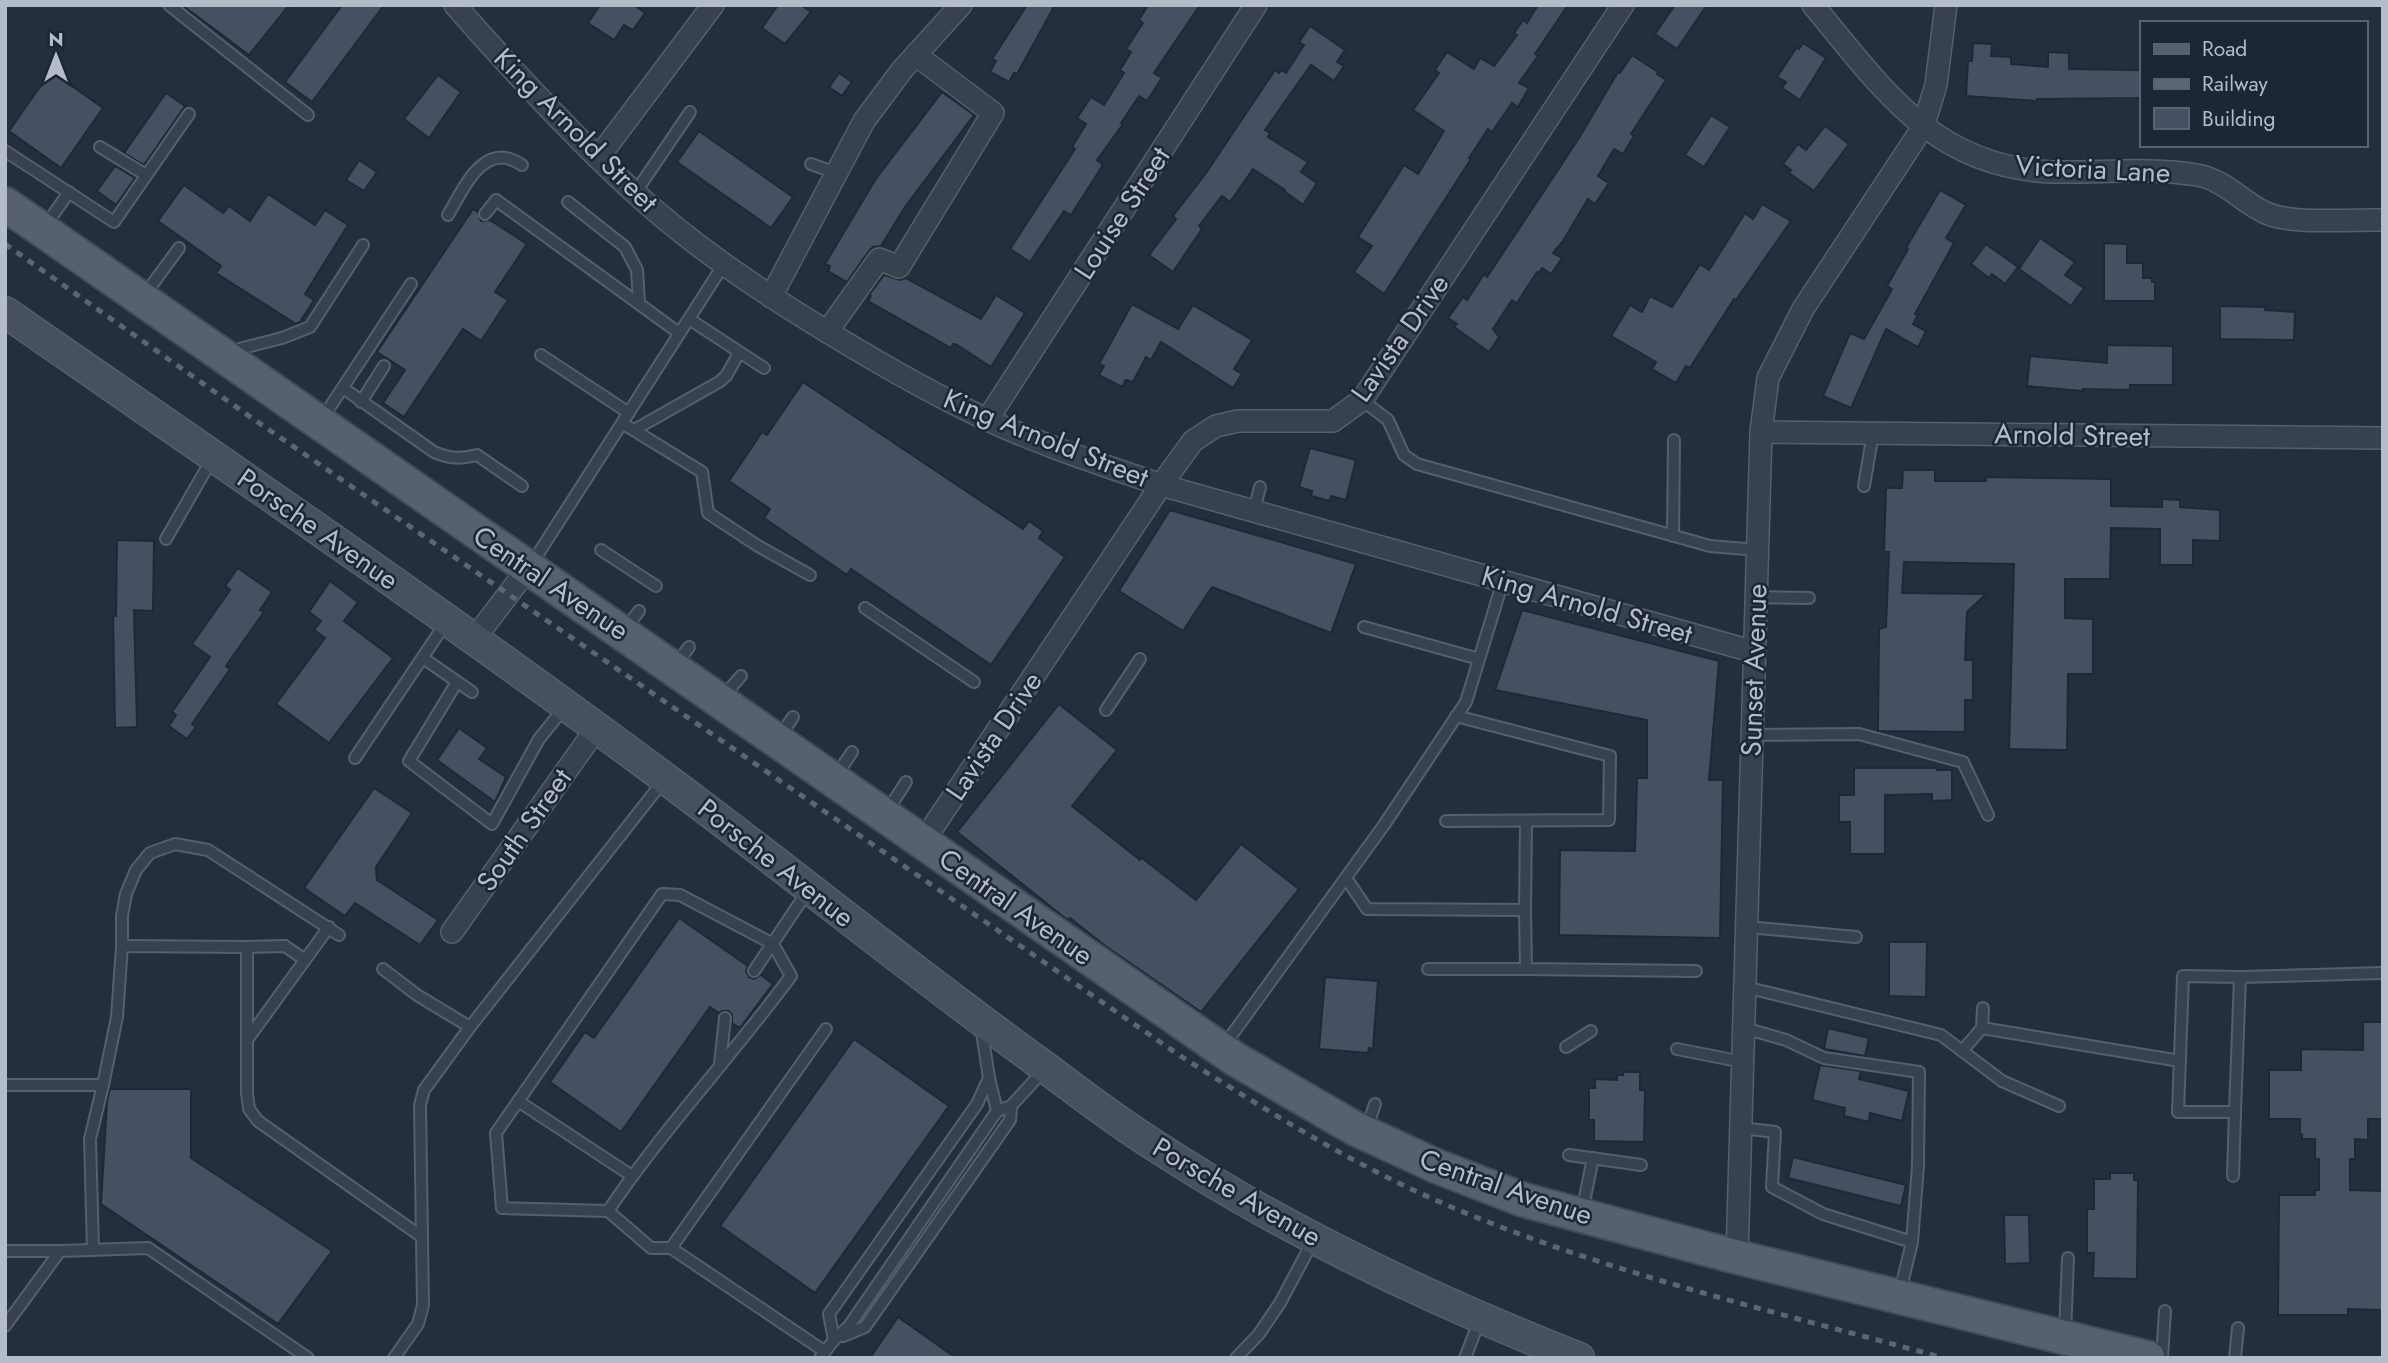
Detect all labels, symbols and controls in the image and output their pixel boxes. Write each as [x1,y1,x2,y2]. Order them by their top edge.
north arrow [21,21,91,91]
legend [2140,21,2367,147]
text: N [48,26,64,53]
text: Road [2202,34,2247,64]
street label: King Arnold Street [484,38,668,222]
text: Railway [2202,69,2268,99]
text: Building [2202,104,2275,134]
street label: Louise Street [1064,138,1180,287]
street label: Victoria Lane [2014,144,2172,194]
street label: Lavista Drive [1341,266,1459,410]
street label: King Arnold Street [937,378,1155,498]
street label: Arnold Street [1994,413,2150,457]
street label: Porsche Avenue [229,458,407,600]
street label: Central Avenue [465,516,637,650]
street label: King Arnold Street [1477,555,1698,655]
street label: Sunset Avenue [1730,583,1778,757]
street label: Lavista Drive [936,663,1052,809]
street label: South Street [466,760,582,900]
street label: Porsche Avenue [689,789,863,937]
street label: Central Avenue [930,839,1102,975]
street label: Porsche Avenue [1145,1127,1329,1257]
street label: Central Avenue [1414,1138,1598,1236]

